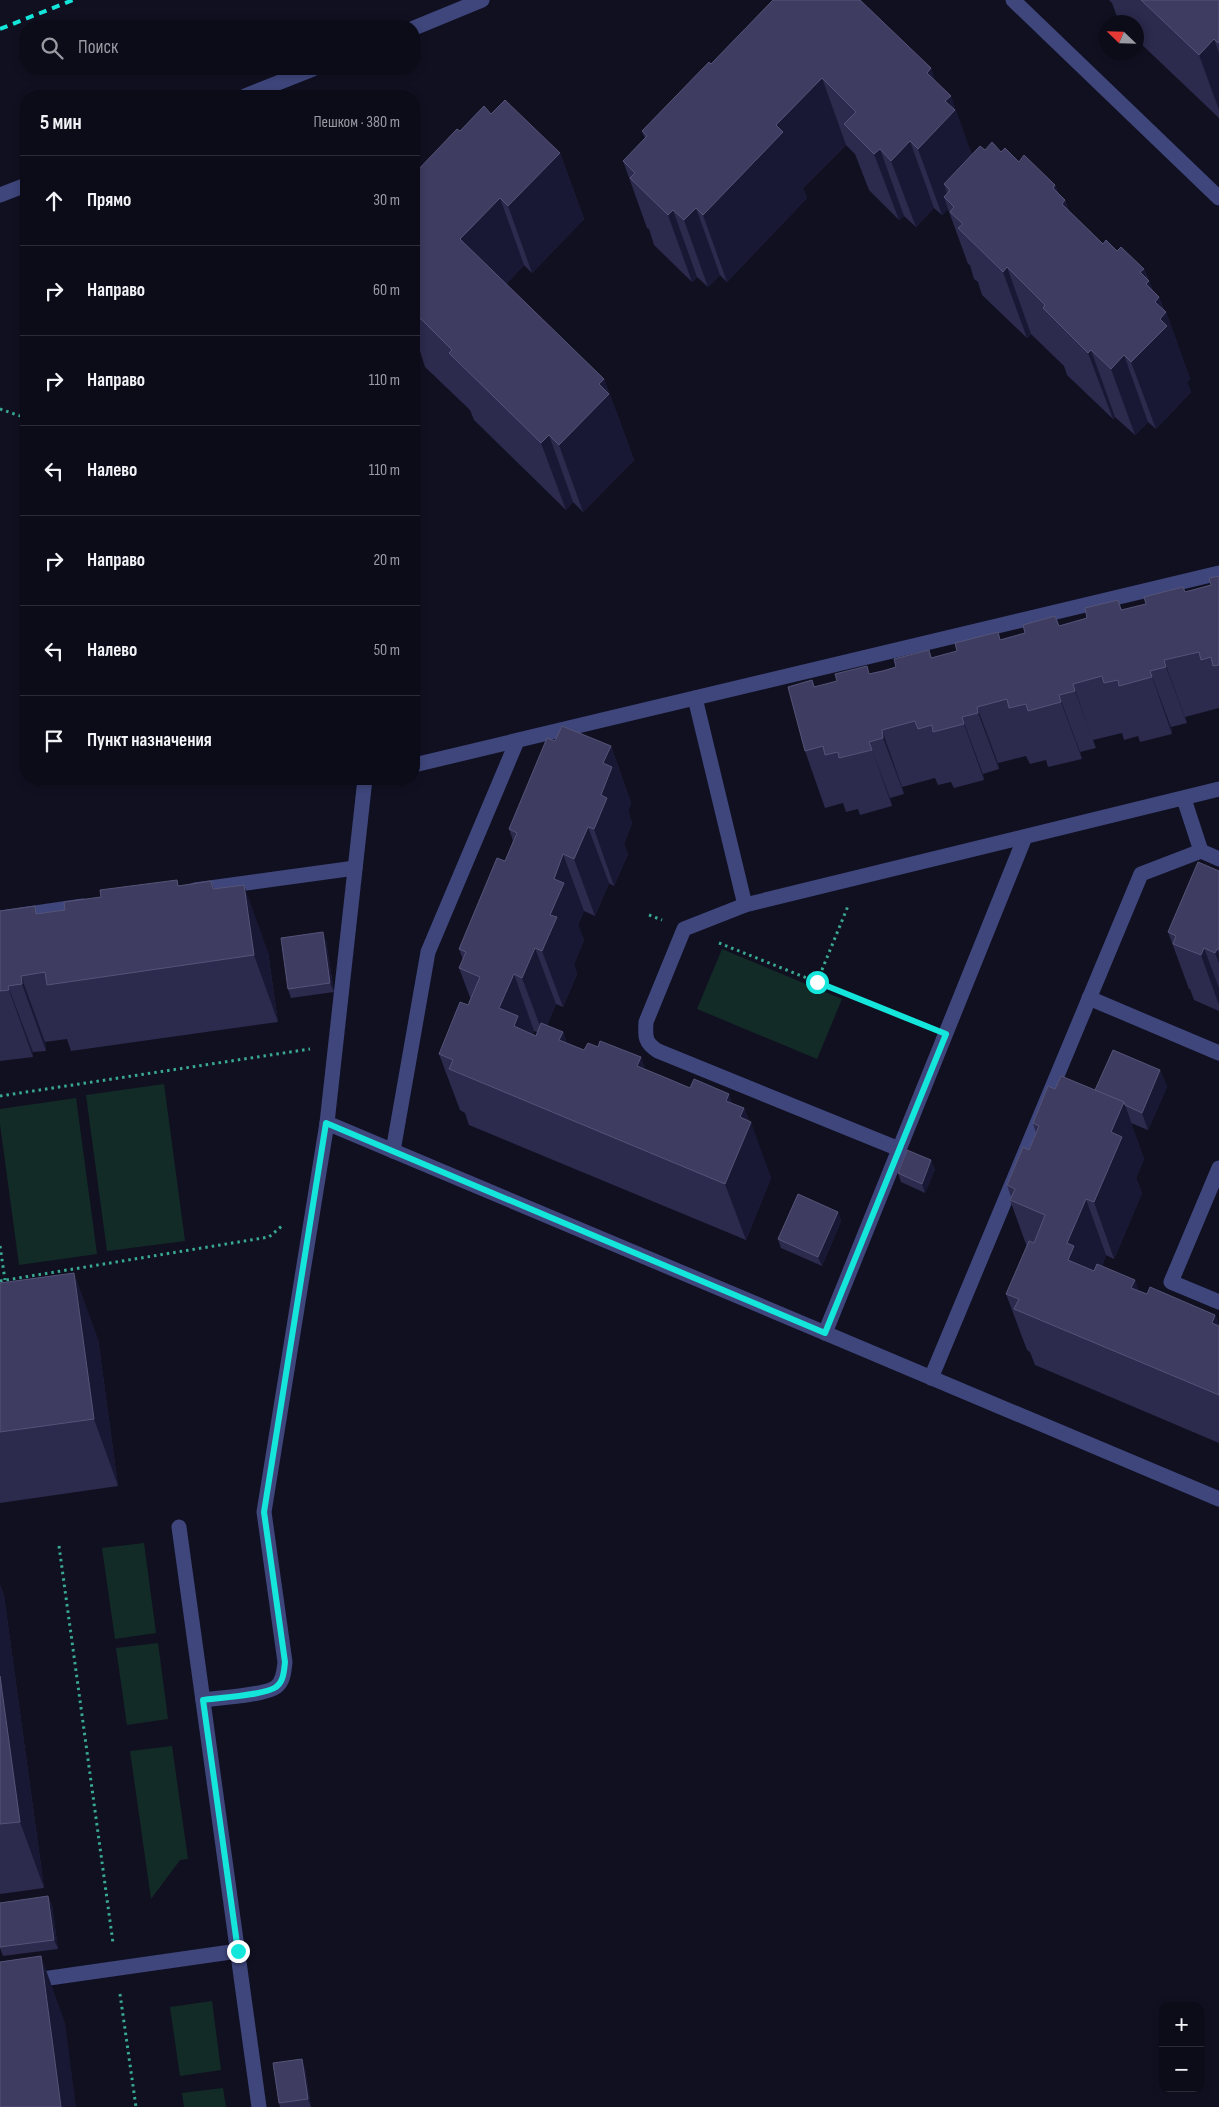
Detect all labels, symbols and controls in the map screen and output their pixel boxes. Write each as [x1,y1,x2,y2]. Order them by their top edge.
north arrow [1099,15,1144,60]
search box [20,20,420,75]
icon: search [38,34,66,62]
text: Поиск [78,36,118,59]
text: 5 мин [40,110,82,135]
text: Пешком · 380 m [313,113,400,132]
icon: ahead [40,187,68,215]
text: Прямо [87,189,131,212]
text: 30 m [373,191,400,210]
icon: right [40,277,68,305]
text: Направо [87,279,145,302]
text: 60 m [373,281,400,300]
icon: right [40,367,68,395]
text: Направо [87,369,145,392]
text: 110 m [369,371,400,390]
icon: left [40,457,68,485]
text: Налево [87,459,137,482]
text: 110 m [369,461,400,480]
icon: right [40,547,68,575]
text: Направо [87,549,145,572]
text: 20 m [373,551,400,570]
icon: left [40,637,68,665]
text: Налево [87,639,137,662]
text: 50 m [374,641,400,660]
icon: arrive [40,727,68,755]
text: Пункт назначения [87,729,212,752]
route start [806,971,829,994]
route end [227,1940,250,1963]
map controls [1159,2002,1204,2092]
button: + [1159,2002,1204,2047]
button: − [1159,2047,1204,2092]

